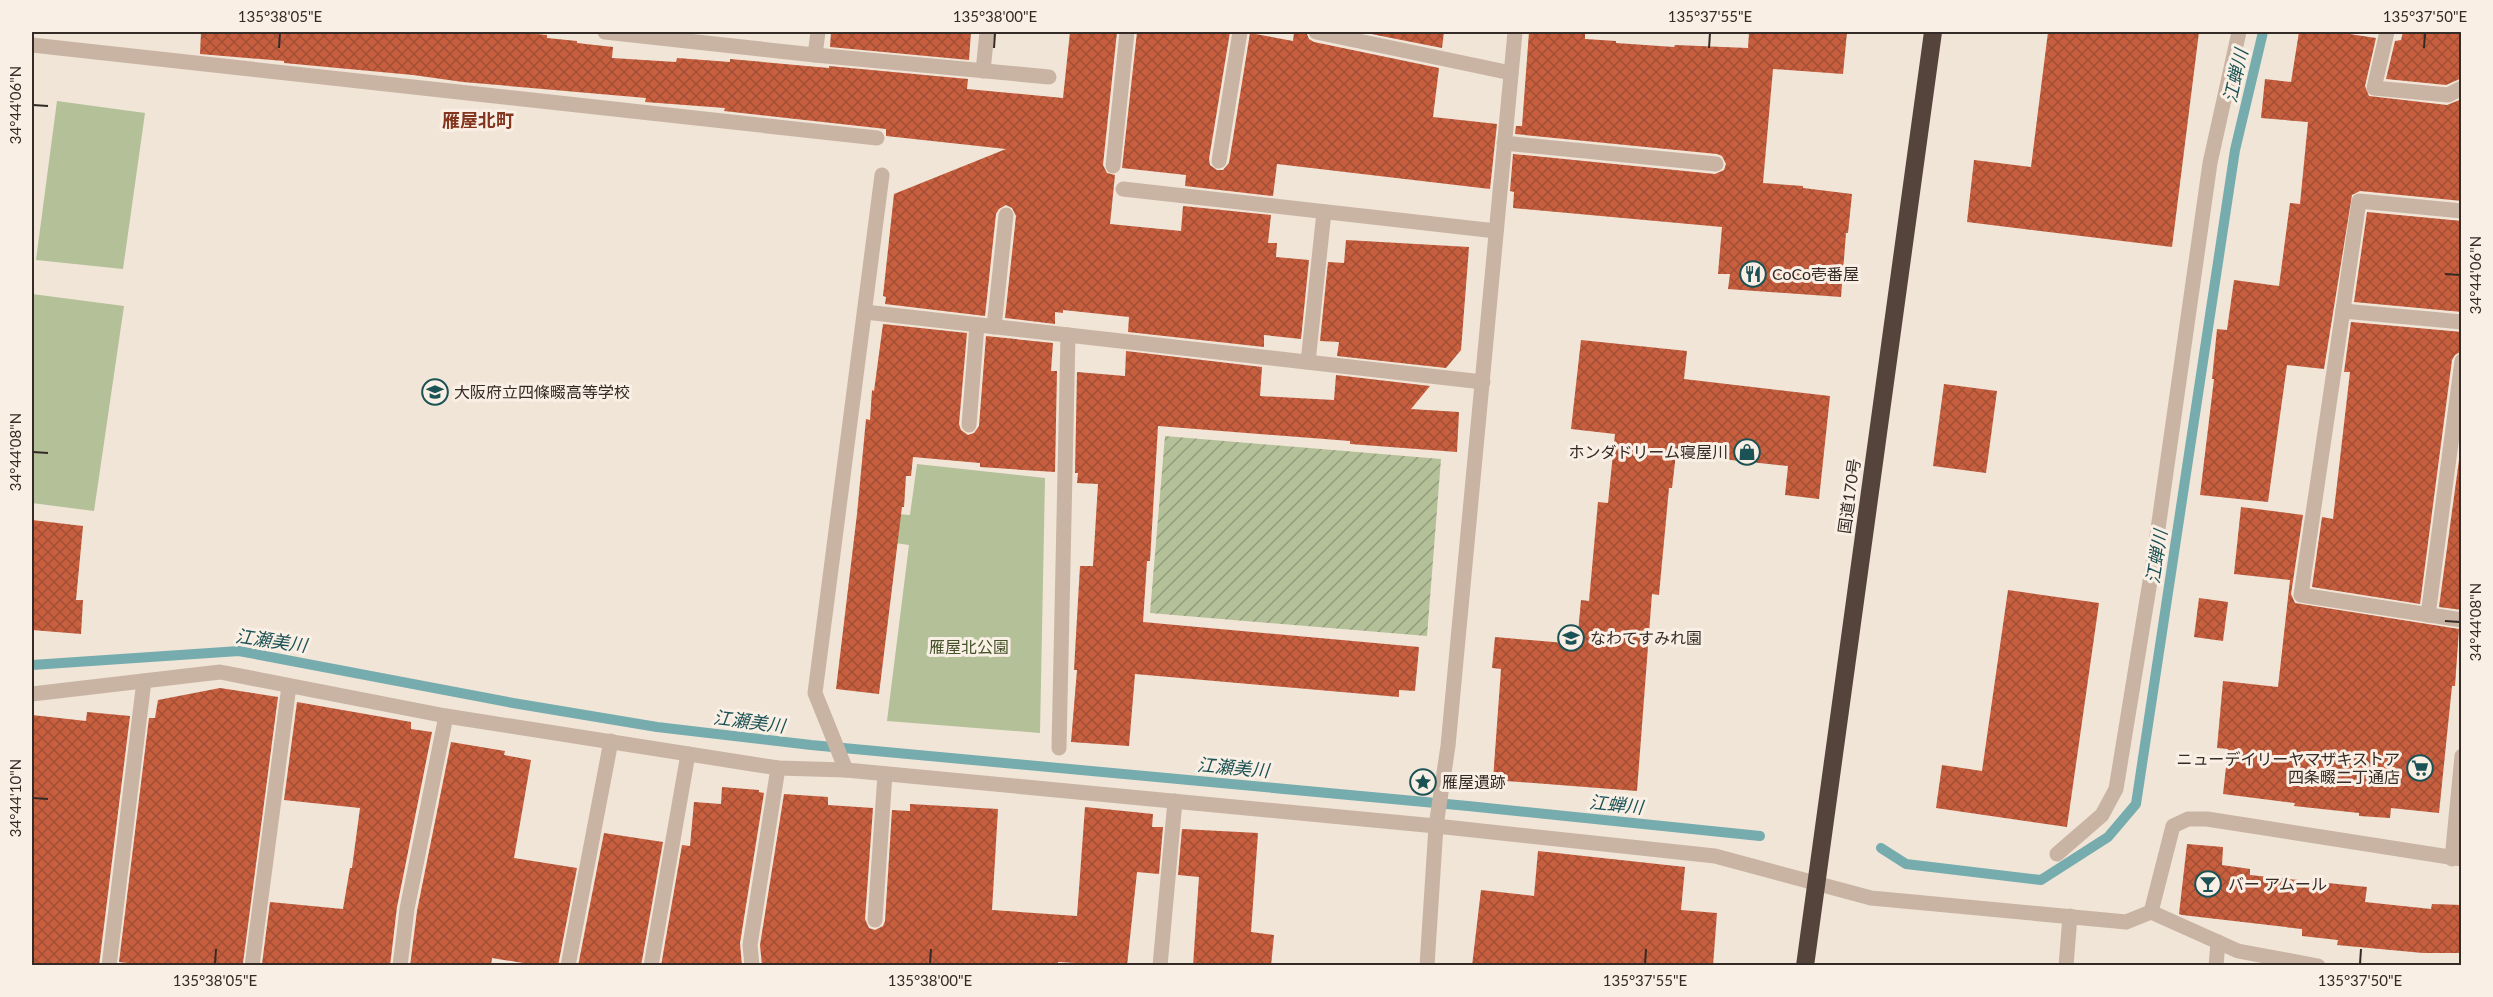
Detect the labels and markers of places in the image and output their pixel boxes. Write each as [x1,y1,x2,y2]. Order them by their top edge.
restaurant icon: CoCo壱番屋 [1738,259,1768,289]
place label: CoCo壱番屋 [1772,264,1859,283]
school or university icon: 大阪府立四條畷高等学校 [420,377,450,407]
place label: 大阪府立四條畷高等学校 [454,382,630,401]
shop icon: ホンダドリーム寝屋川 [1732,437,1762,467]
place label: ホンダドリーム寝屋川 [1568,442,1728,461]
school or university icon: なわてすみれ園 [1556,623,1586,653]
place label: なわてすみれ園 [1590,628,1702,647]
place label: ニューデイリーヤマザキストア 四条畷二丁通店 [2176,749,2400,786]
supermarket icon: ニューデイリーヤマザキストア 四条畷二丁通店 [2405,753,2435,783]
place icon: 雁屋遺跡 [1408,767,1438,797]
place label: 雁屋遺跡 [1442,772,1506,791]
bar icon: バー アムール [2193,869,2223,899]
place label: バー アムール [2228,874,2327,893]

